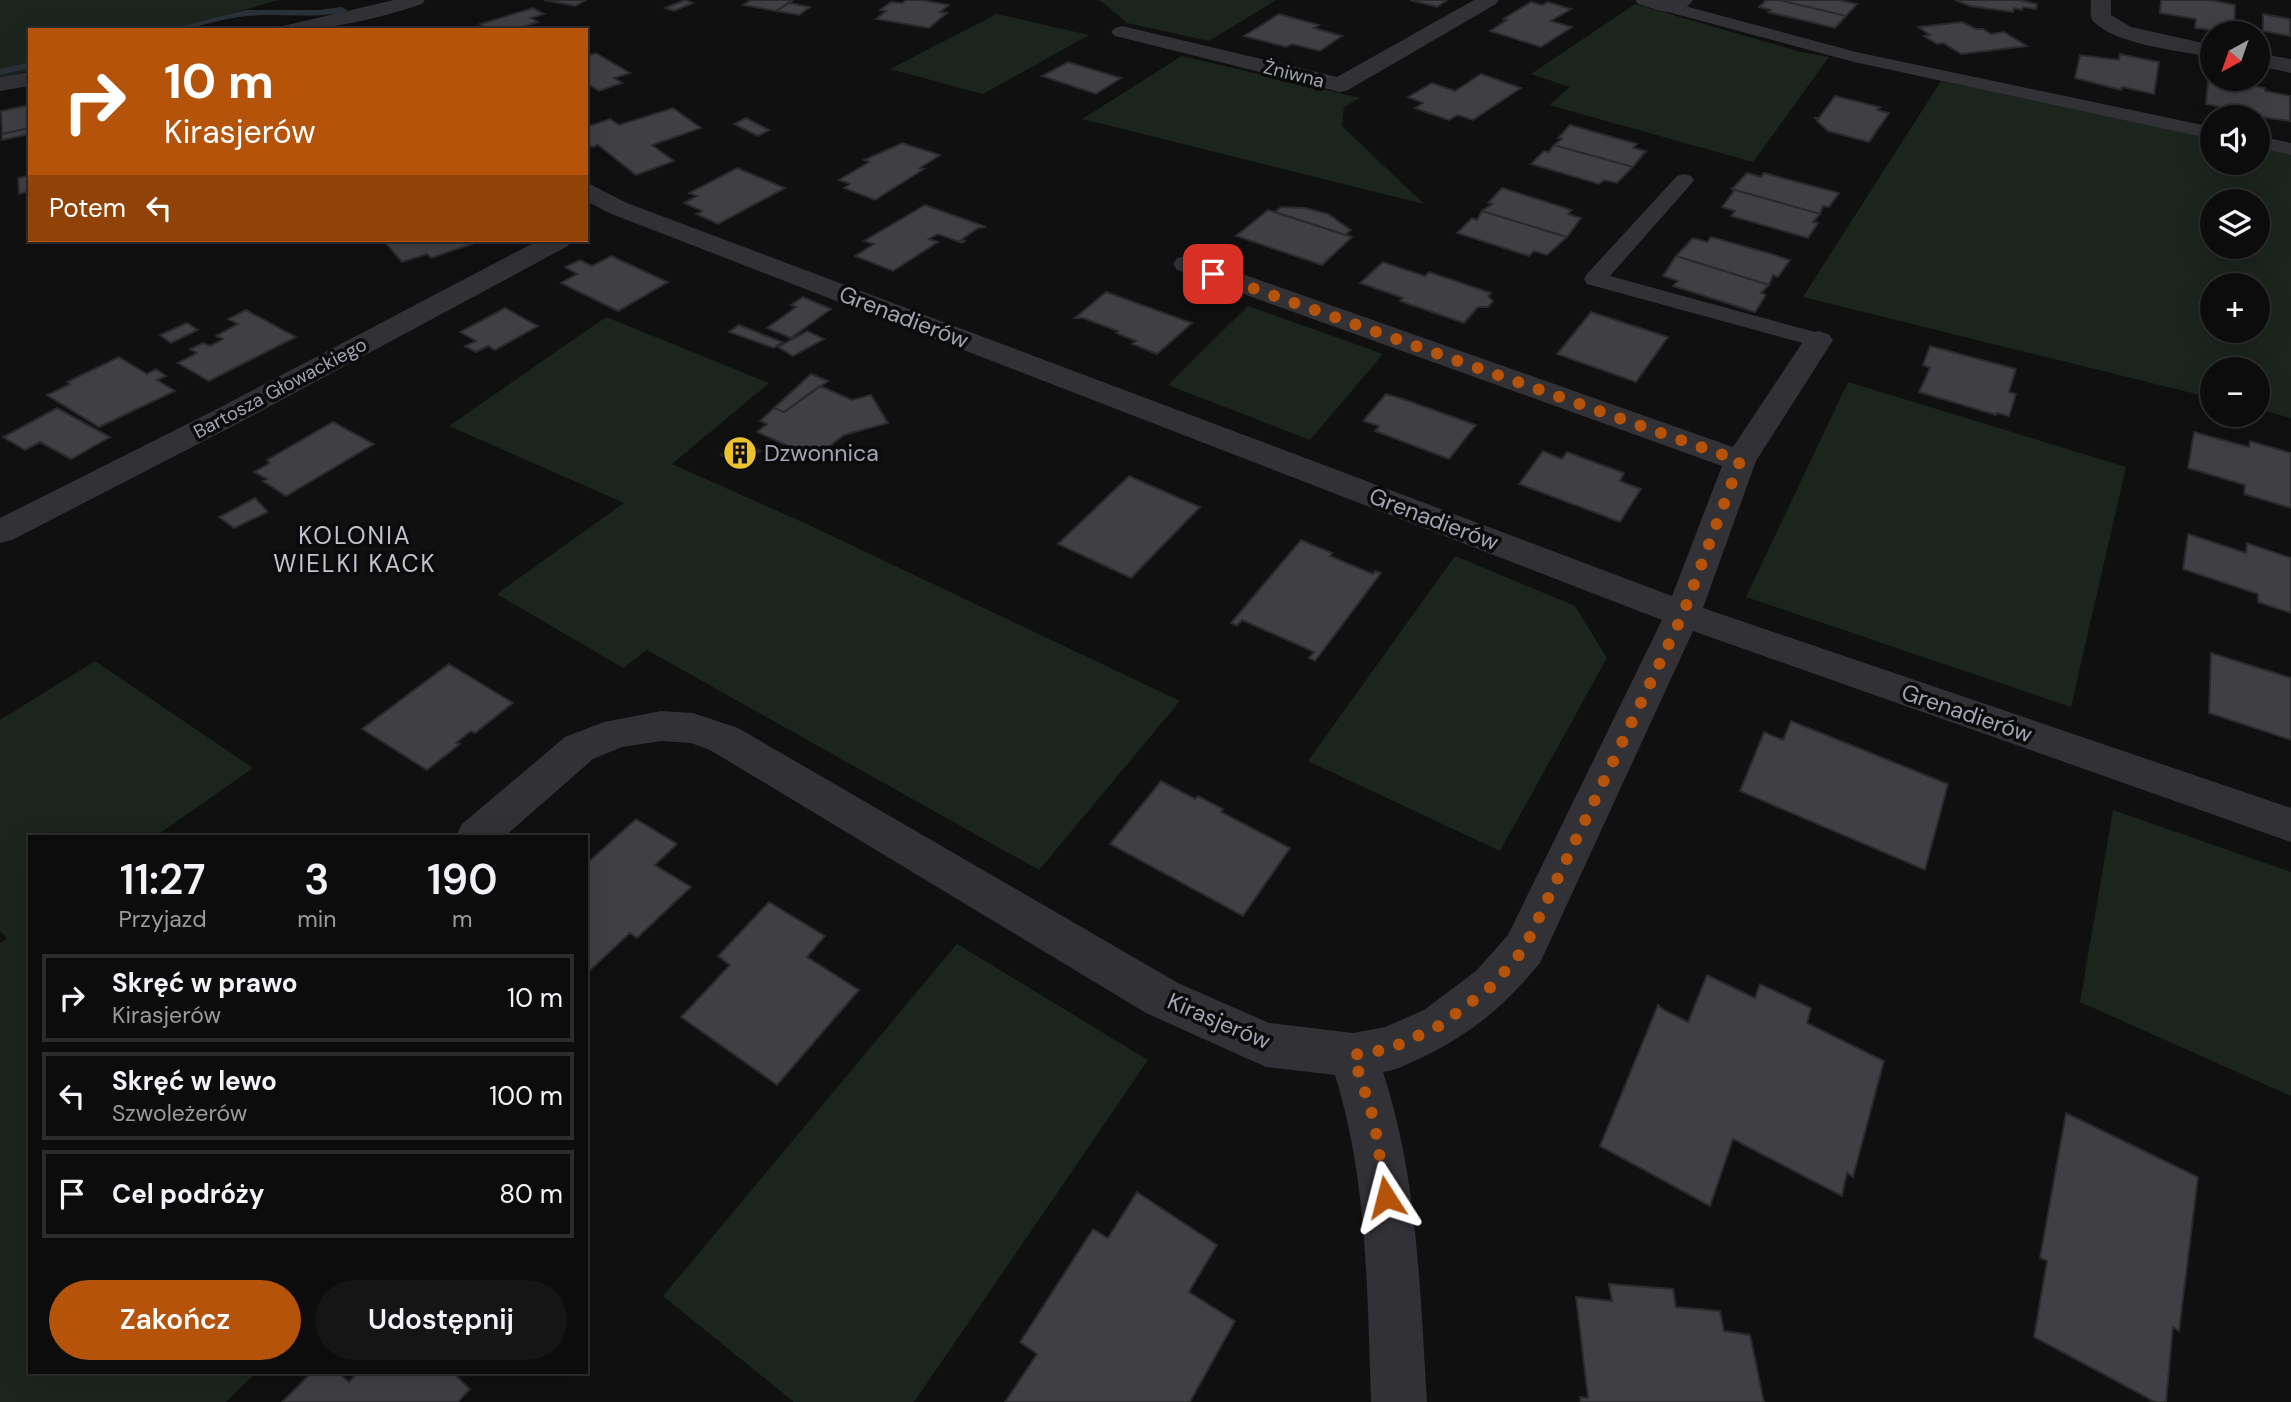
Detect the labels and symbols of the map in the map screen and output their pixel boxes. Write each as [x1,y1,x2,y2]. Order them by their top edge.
north arrow [2200,21,2270,91]
street label: Żniwna [1261,54,1327,94]
pin [1183,244,1243,304]
street label: Grenadierów [835,279,973,355]
street label: Bartosza Głowackiego [189,332,371,444]
building icon: Dzwonnica [721,434,759,472]
place label: Dzwonnica [764,438,879,468]
street label: Grenadierów [1365,481,1503,557]
district label: KOLONIA WIELKI KACK [273,520,437,579]
street label: Grenadierów [1898,677,2036,749]
street label: Kirasjerów [1163,986,1275,1056]
position arrow [1349,1160,1423,1234]

